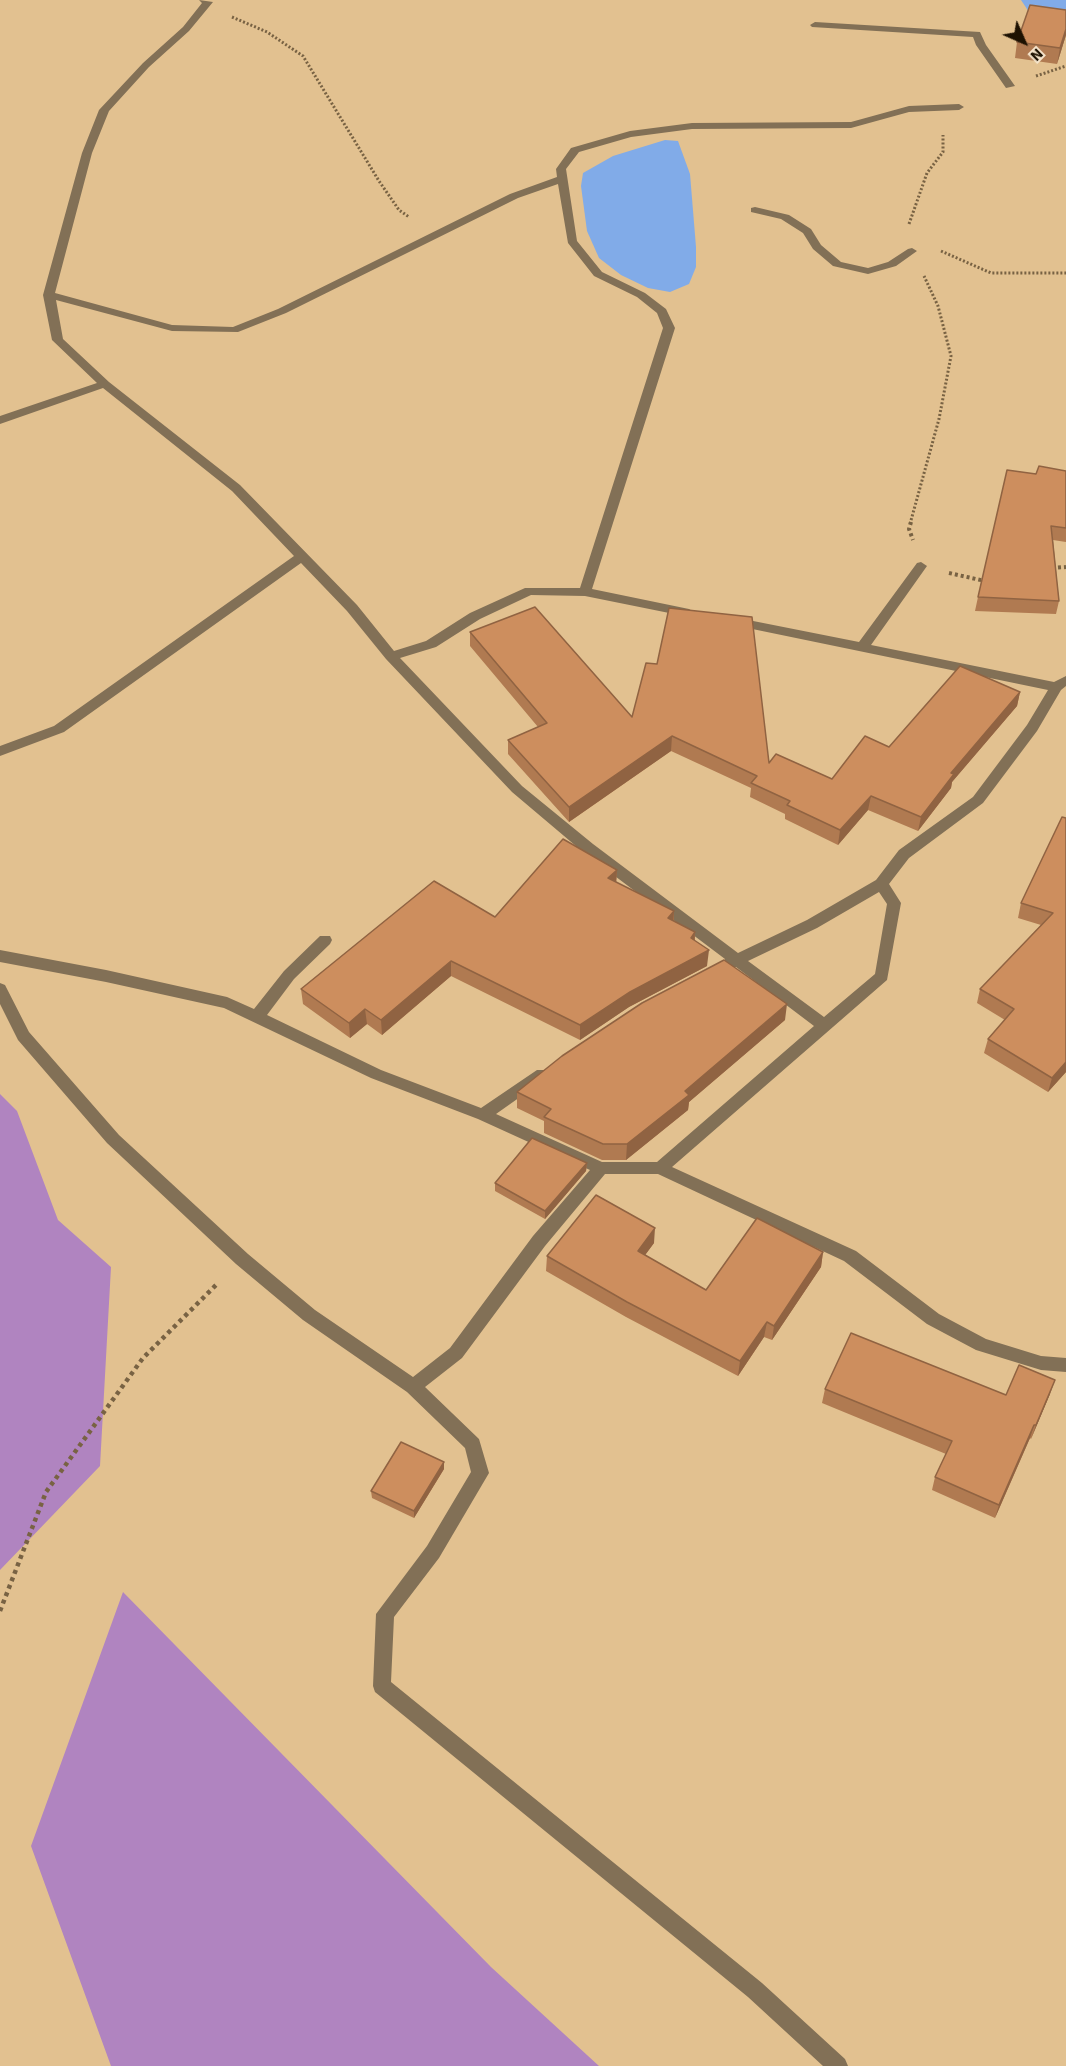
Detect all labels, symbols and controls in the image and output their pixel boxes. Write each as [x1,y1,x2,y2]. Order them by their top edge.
north arrow [994,12,1054,72]
text: N [1025,43,1048,66]

